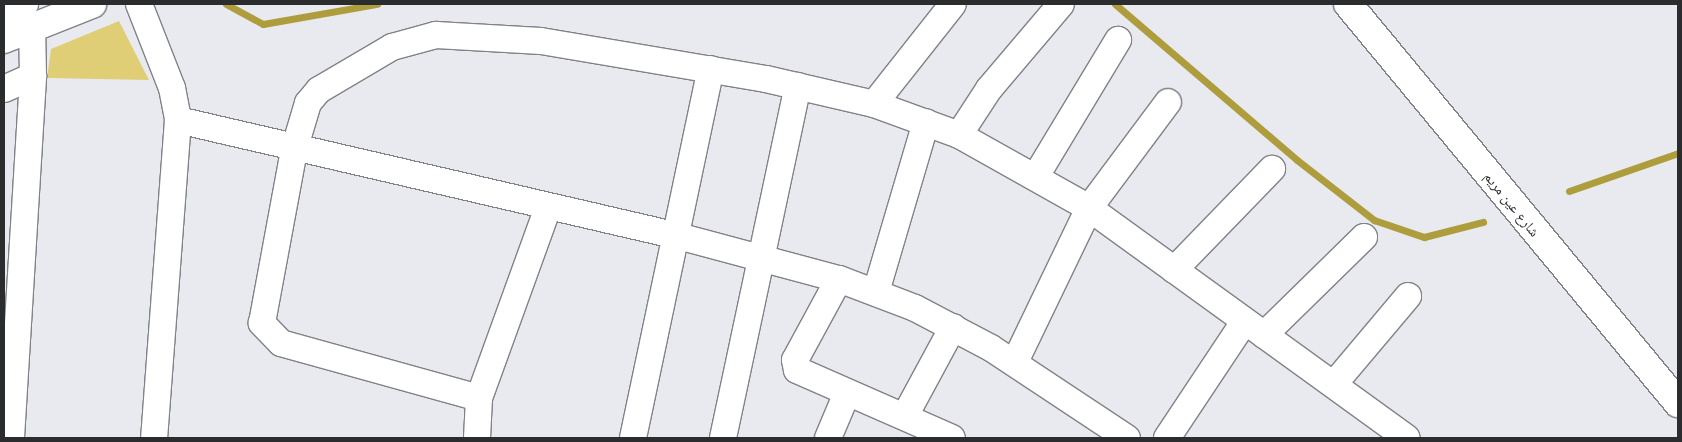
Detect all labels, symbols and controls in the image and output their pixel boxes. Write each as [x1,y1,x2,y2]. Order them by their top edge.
street label: شارع عين مريم [1481,168,1543,240]

